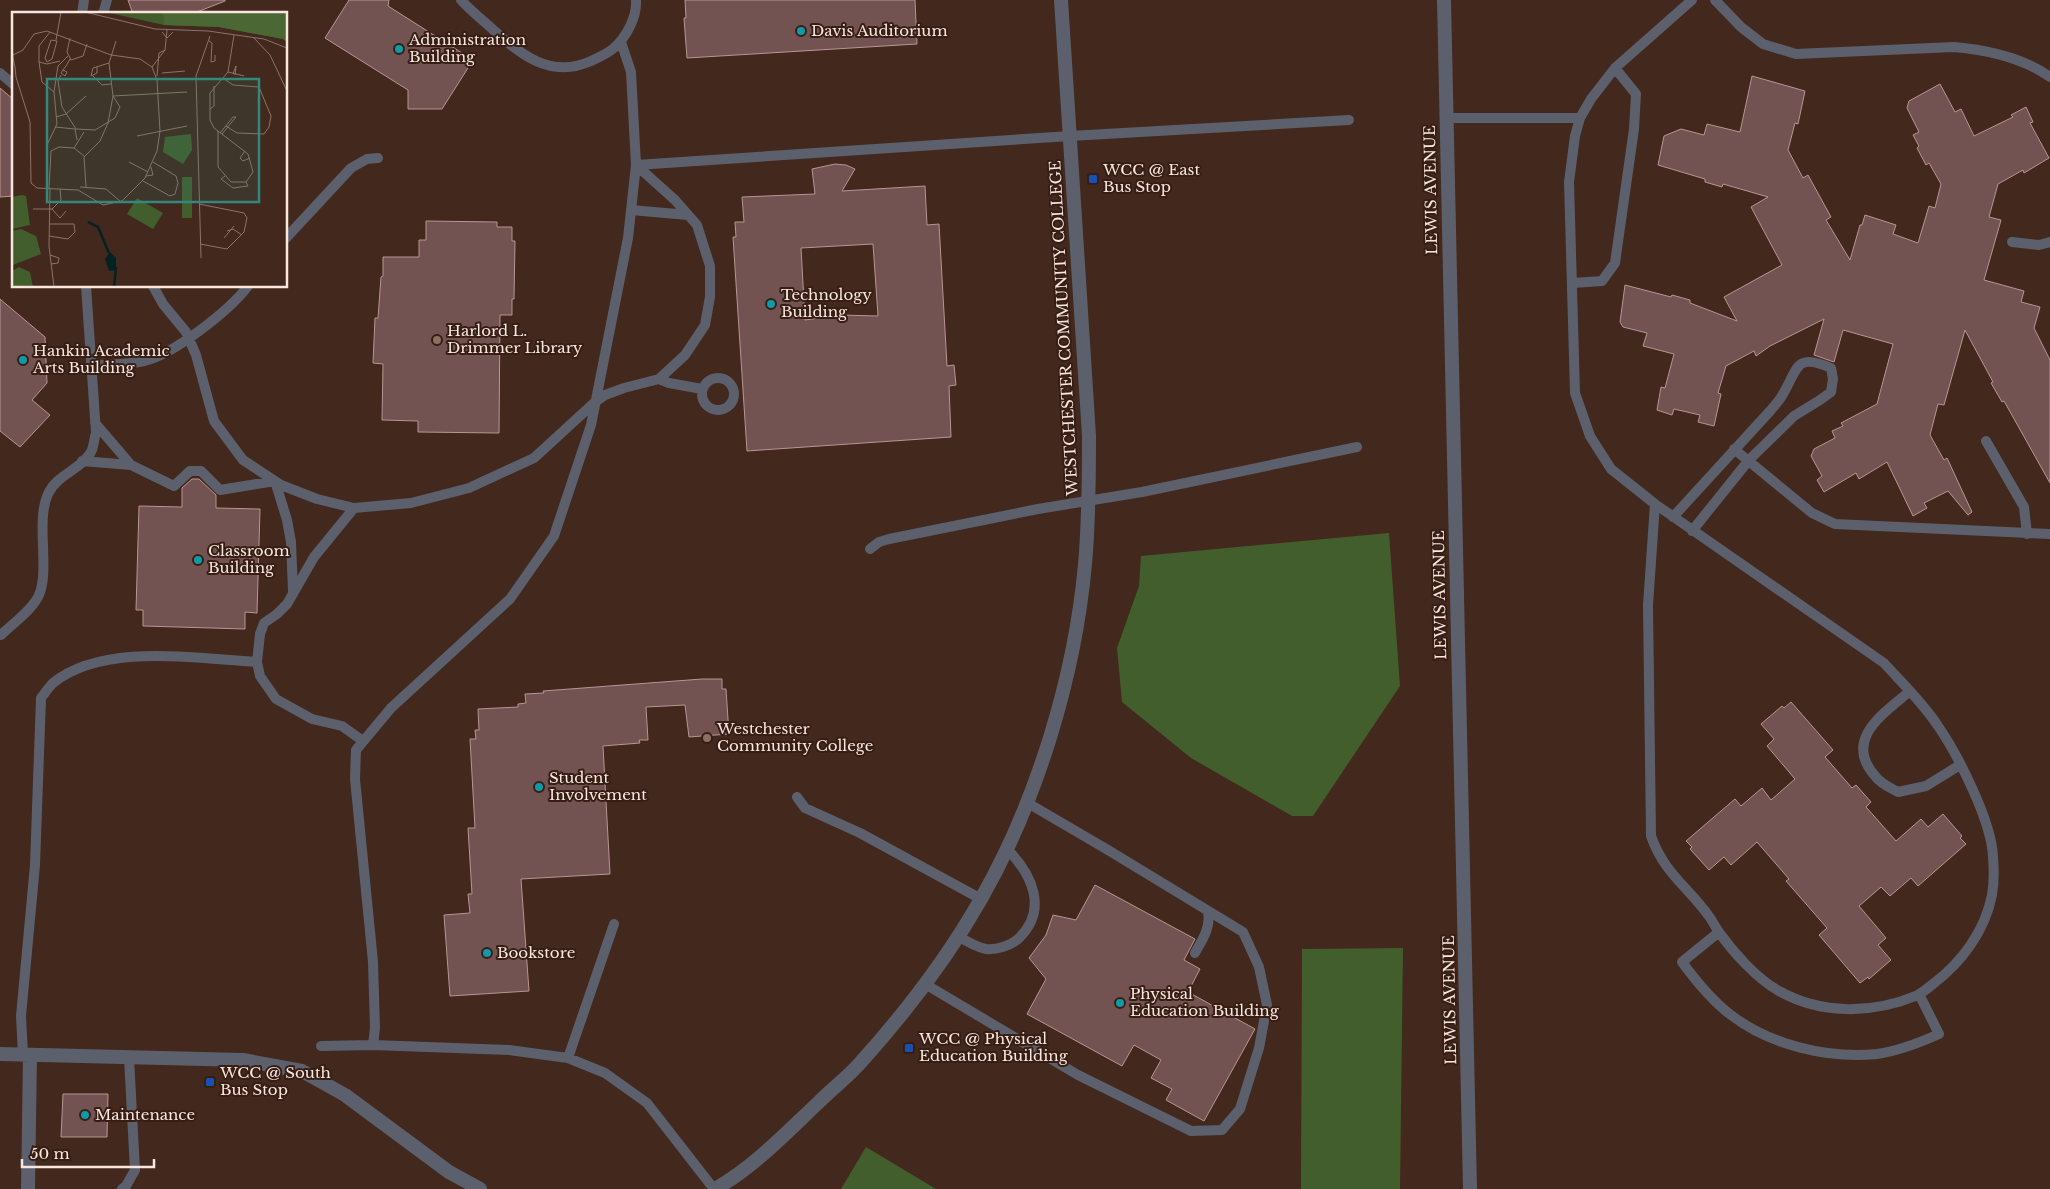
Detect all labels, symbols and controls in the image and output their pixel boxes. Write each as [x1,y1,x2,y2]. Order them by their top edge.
inset map [12,12,288,288]
place label: Davis Auditorium [811,21,948,40]
marker: Davis Auditorium [795,25,807,37]
place label: Administration Building [408,30,526,66]
marker: Administration Building [393,43,405,55]
street label: LEWIS AVENUE [1420,125,1441,255]
street label: WESTCHESTER COMMUNITY COLLEGE [1045,160,1082,497]
place label: WCC @ East Bus Stop [1102,160,1200,196]
marker: WCC @ East Bus Stop [1087,173,1099,185]
place label: Technology Building [781,285,872,321]
marker: Technology Building [765,298,777,310]
place label: Harlord L. Drimmer Library [447,321,583,357]
marker: Harlord L. Drimmer Library [431,334,443,346]
place label: Hankin Academic Arts Building [32,341,170,377]
marker: Hankin Academic Arts Building [17,354,29,366]
street label: LEWIS AVENUE [1429,530,1450,660]
place label: Classroom Building [208,541,290,577]
marker: Classroom Building [192,554,204,566]
place label: Westchester Community College [716,719,873,755]
marker: Westchester Community College [701,732,713,744]
place label: Student Involvement [549,768,647,804]
marker: Student Involvement [533,781,545,793]
street label: LEWIS AVENUE [1439,935,1460,1065]
place label: Bookstore [497,943,575,962]
marker: Bookstore [481,947,493,959]
place label: Physical Education Building [1130,984,1280,1020]
marker: Physical Education Building [1114,997,1126,1009]
place label: WCC @ Physical Education Building [918,1029,1069,1065]
marker: WCC @ Physical Education Building [903,1042,915,1054]
place label: WCC @ South Bus Stop [219,1063,331,1099]
marker: WCC @ South Bus Stop [204,1076,216,1088]
place label: Maintenance [95,1105,195,1124]
marker: Maintenance [79,1109,91,1121]
scale bar [22,1136,155,1168]
text: 50 m [30,1144,70,1163]

